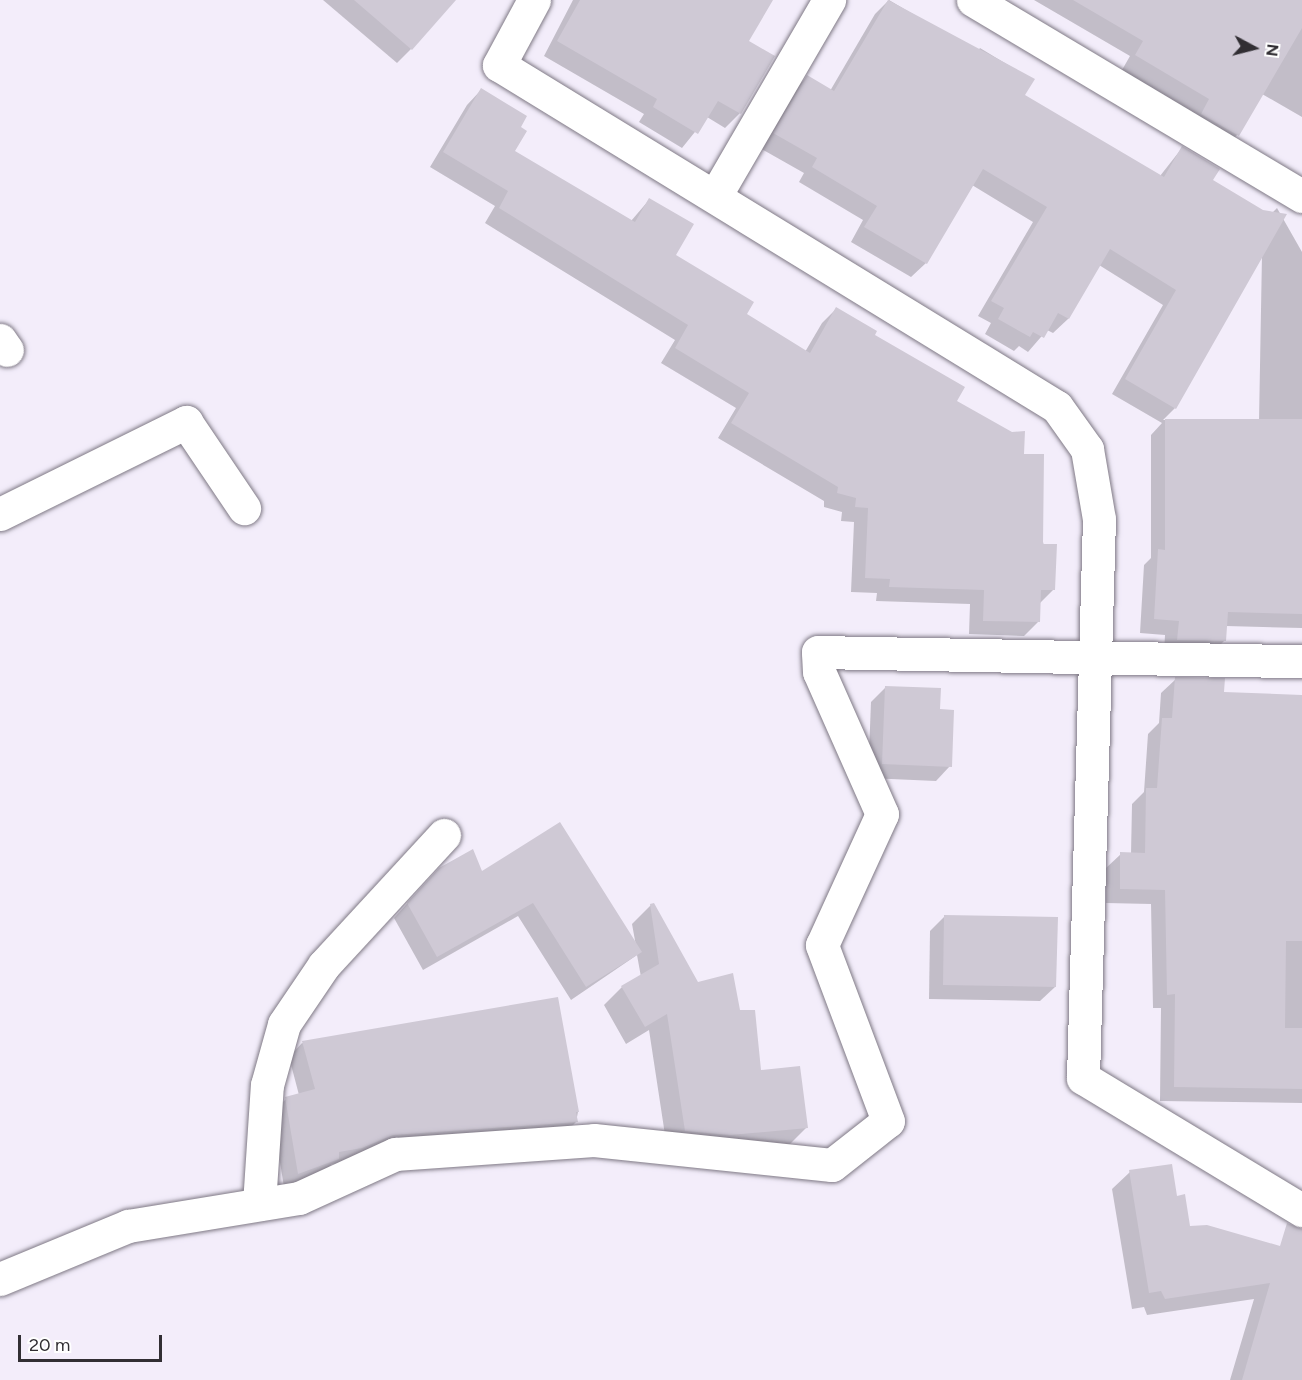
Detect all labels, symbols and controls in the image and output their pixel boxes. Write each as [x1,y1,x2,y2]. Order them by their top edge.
north arrow [1224,18,1284,78]
text: N [1262,43,1283,58]
scale bar [21,1323,165,1361]
text: 20 m [29,1334,70,1356]

